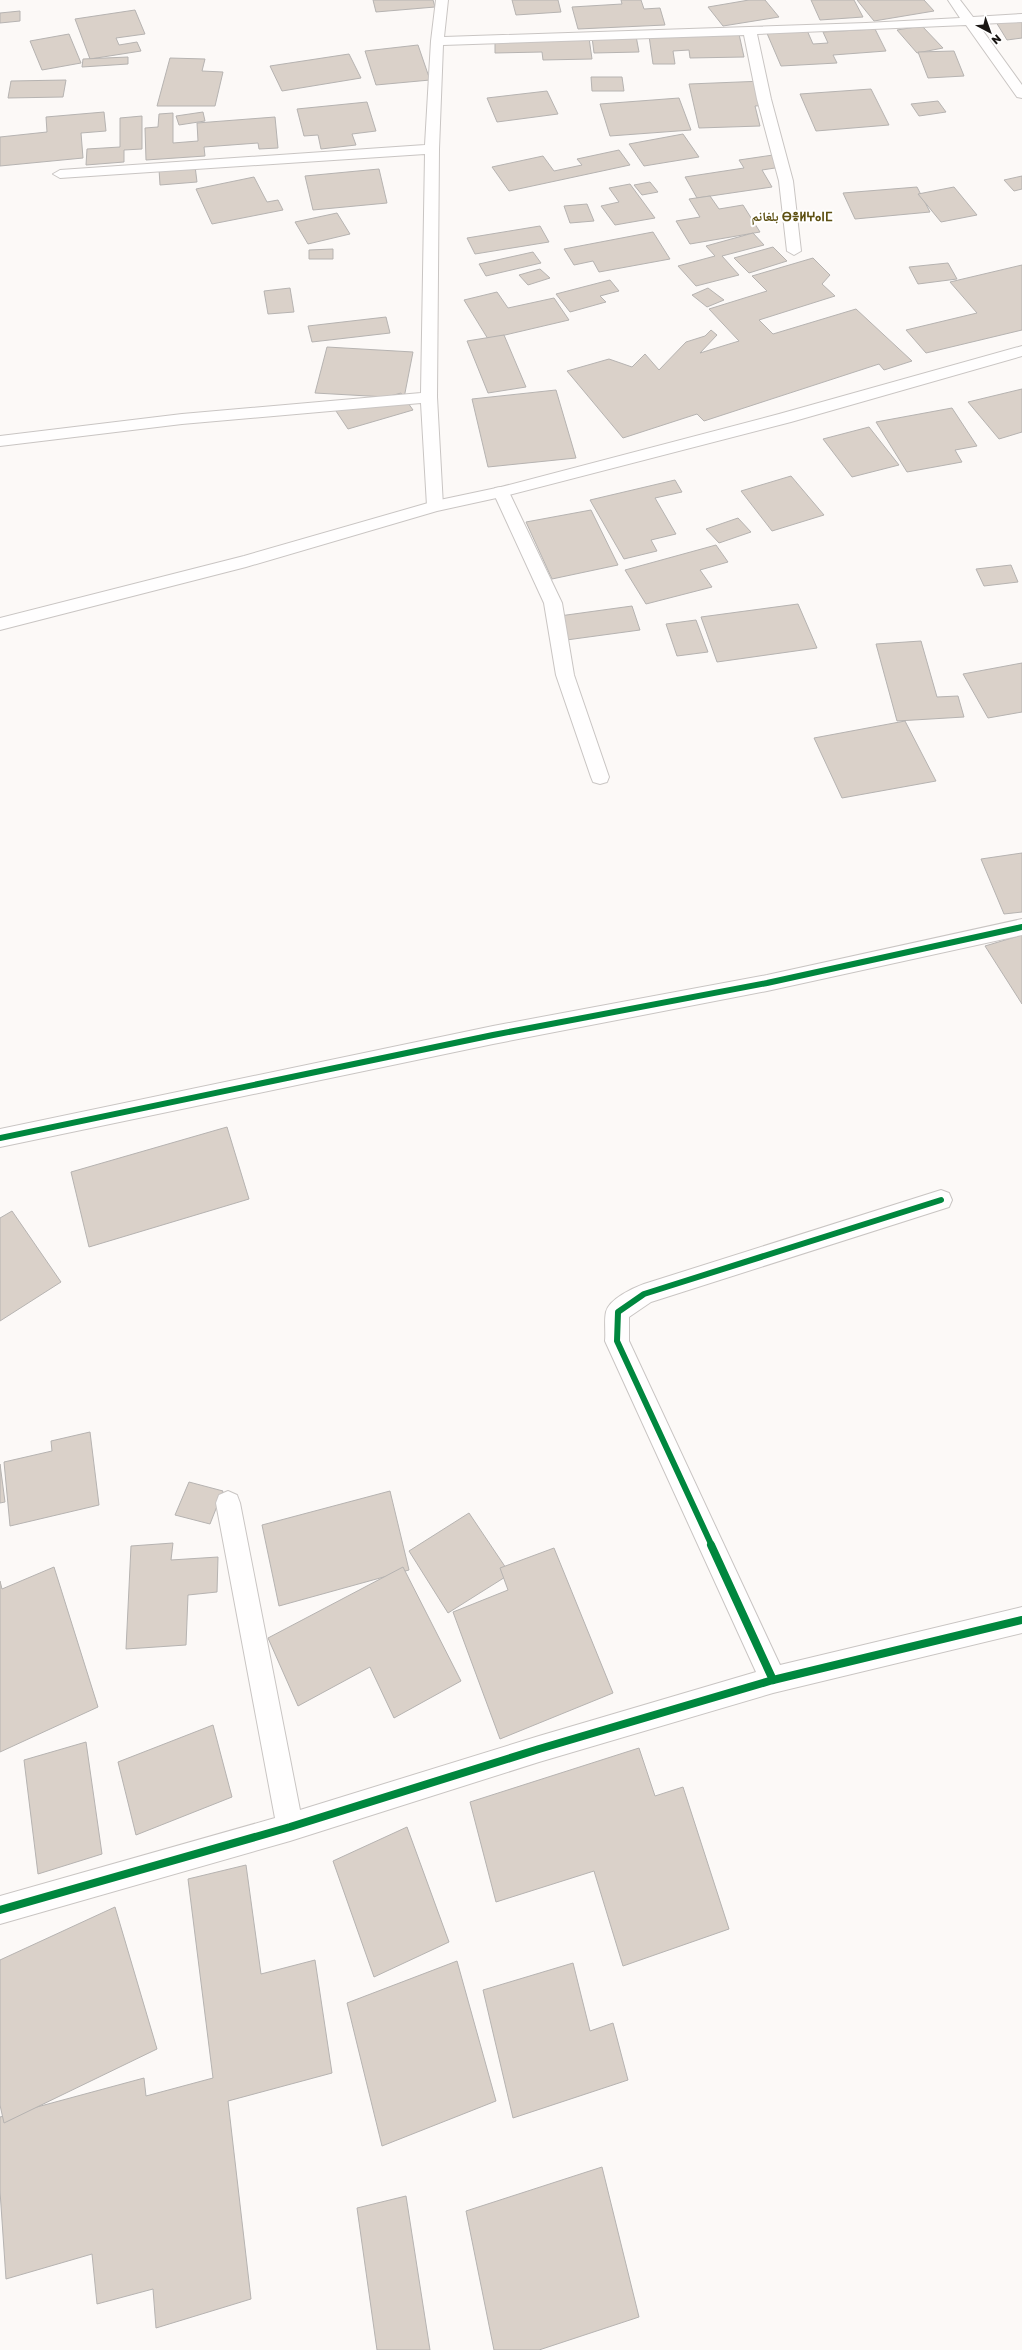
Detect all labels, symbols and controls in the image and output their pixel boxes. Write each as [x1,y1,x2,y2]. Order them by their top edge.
north arrow [970,12,1010,52]
text: N [989,32,1004,48]
district label: بلغانم ⴱⴻⵍⵖⴰⵏⵎ [751,208,833,226]

